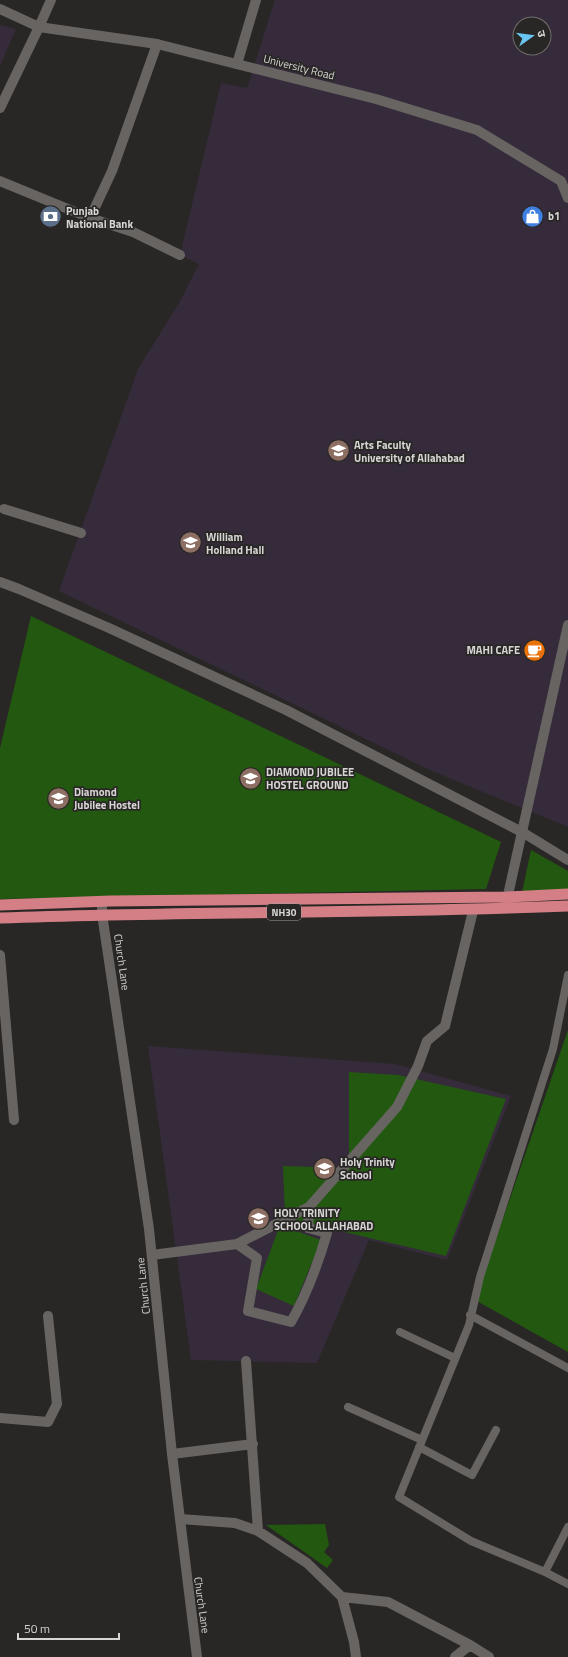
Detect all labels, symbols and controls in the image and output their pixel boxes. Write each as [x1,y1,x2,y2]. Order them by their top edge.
north arrow [512,16,552,56]
text: उ [533,29,550,39]
street label: University Road [262,50,336,84]
place label: Punjab National Bank [66,203,133,232]
shop icon: b1 [519,203,545,229]
bank icon: Punjab National Bank [37,204,63,230]
place label: b1 [548,208,560,224]
place label: Arts Faculty University of Allahabad [354,437,465,466]
school or university icon: Arts Faculty University of Allahabad [326,438,352,464]
place label: William Holland Hall [206,529,264,558]
school or university icon: William Holland Hall [177,530,203,556]
cafe icon: MAHI CAFE [522,637,548,663]
place label: MAHI CAFE [466,642,520,658]
place label: DIAMOND JUBILEE HOSTEL GROUND [266,764,354,793]
school or university icon: DIAMOND JUBILEE HOSTEL GROUND [237,765,263,791]
place label: Diamond Jubilee Hostel [74,784,140,813]
school or university icon: Diamond Jubilee Hostel [46,785,72,811]
road number: NH30 [267,904,301,920]
street label: Church Lane [110,933,134,992]
place label: Holy Trinity School [340,1154,395,1183]
school or university icon: Holy Trinity School [311,1155,337,1181]
place label: HOLY TRINITY SCHOOL ALLAHABAD [274,1205,373,1234]
school or university icon: HOLY TRINITY SCHOOL ALLAHABAD [245,1206,271,1232]
street label: Church Lane [132,1256,154,1315]
street label: Church Lane [190,1576,214,1635]
scale bar [18,1615,119,1641]
text: 50 m [24,1619,50,1638]

